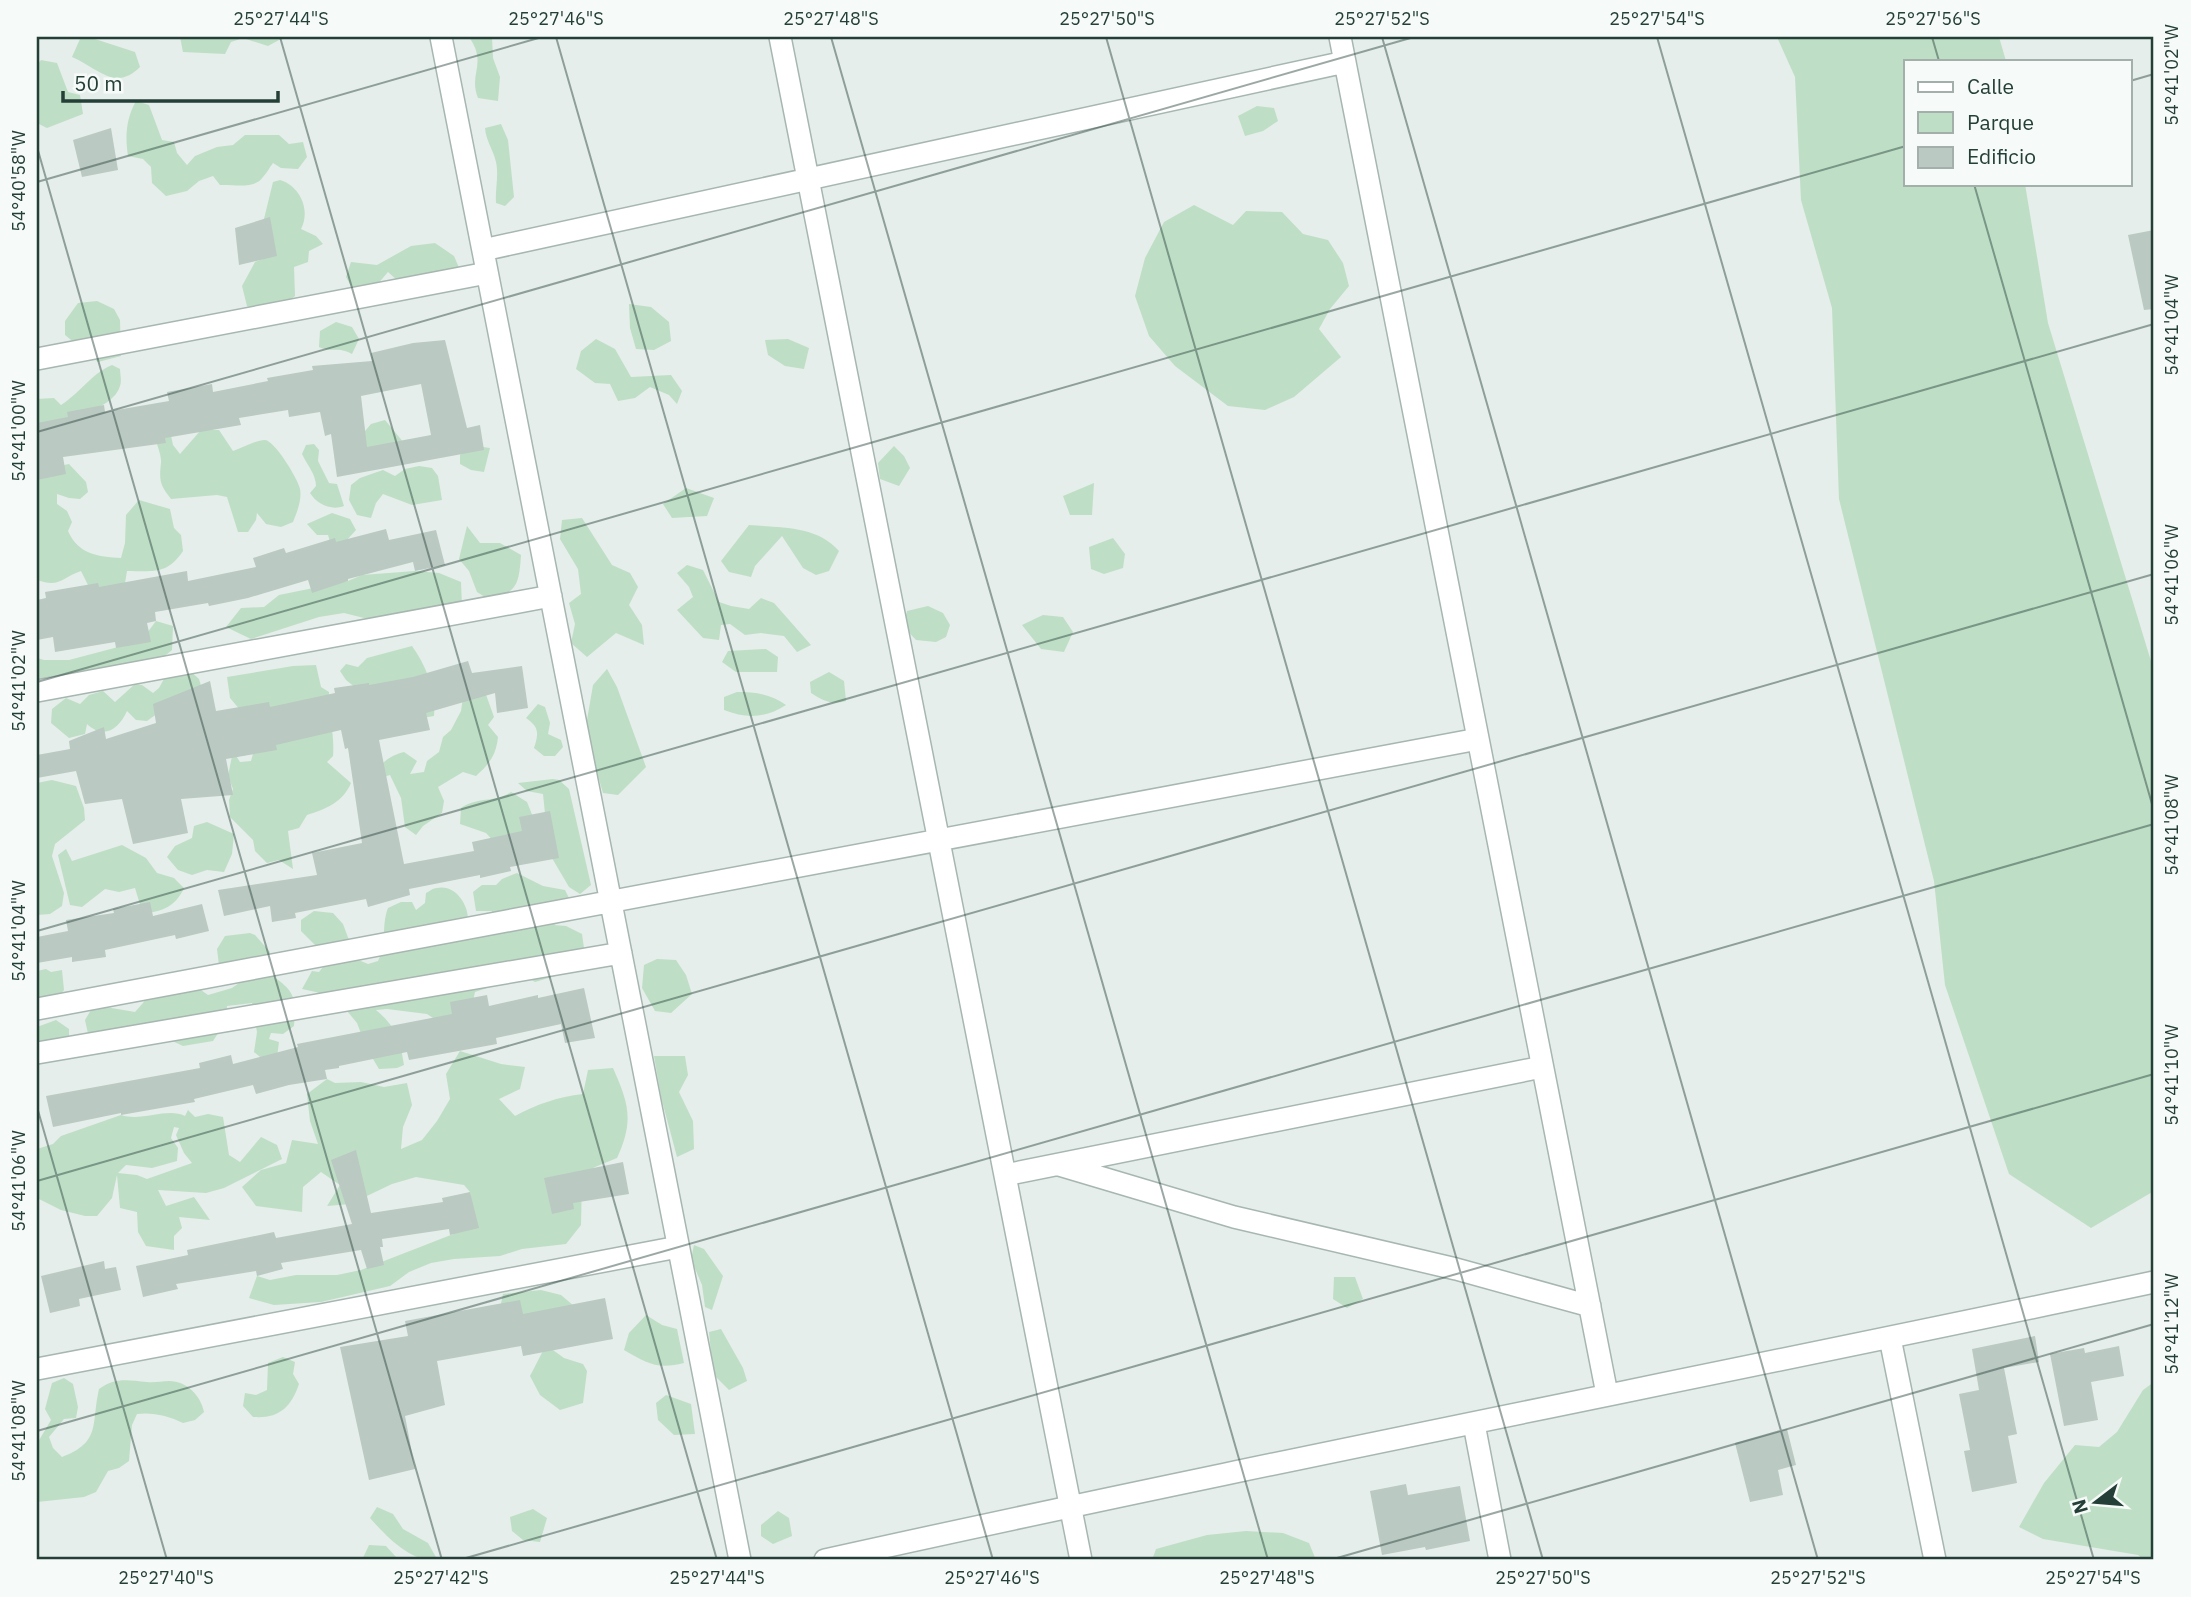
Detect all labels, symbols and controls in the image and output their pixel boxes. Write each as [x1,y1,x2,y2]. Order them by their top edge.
text: 25°27'44"S [233,7,329,30]
text: 25°27'46"S [508,7,604,30]
text: 25°27'48"S [783,7,879,30]
text: 25°27'50"S [1059,7,1155,30]
text: 25°27'52"S [1334,7,1430,30]
text: 25°27'54"S [1609,7,1705,30]
text: 25°27'56"S [1885,7,1981,30]
text: 54°41'02"W [2160,24,2183,126]
scale bar [63,60,278,104]
legend [1904,60,2132,186]
text: 50 m [74,69,123,97]
text: Calle [1967,72,2014,100]
text: Parque [1967,108,2034,136]
text: 54°40'58"W [7,130,30,232]
text: Edificio [1967,142,2036,170]
text: 54°41'04"W [2160,274,2183,376]
text: 54°41'00"W [7,380,30,482]
text: 54°41'06"W [2160,524,2183,626]
text: 54°41'02"W [7,630,30,732]
text: 54°41'08"W [2160,774,2183,876]
text: 54°41'04"W [7,880,30,982]
text: 54°41'10"W [2160,1024,2183,1126]
text: 54°41'06"W [7,1130,30,1232]
text: 54°41'12"W [2160,1273,2183,1375]
text: 54°41'08"W [7,1380,30,1482]
north arrow [2062,1468,2132,1538]
text: N [2066,1497,2093,1517]
text: 25°27'40"S [118,1566,214,1589]
text: 25°27'42"S [393,1566,489,1589]
text: 25°27'44"S [669,1566,765,1589]
text: 25°27'46"S [944,1566,1040,1589]
text: 25°27'48"S [1219,1566,1315,1589]
text: 25°27'50"S [1495,1566,1591,1589]
text: 25°27'52"S [1770,1566,1866,1589]
text: 25°27'54"S [2045,1566,2141,1589]

